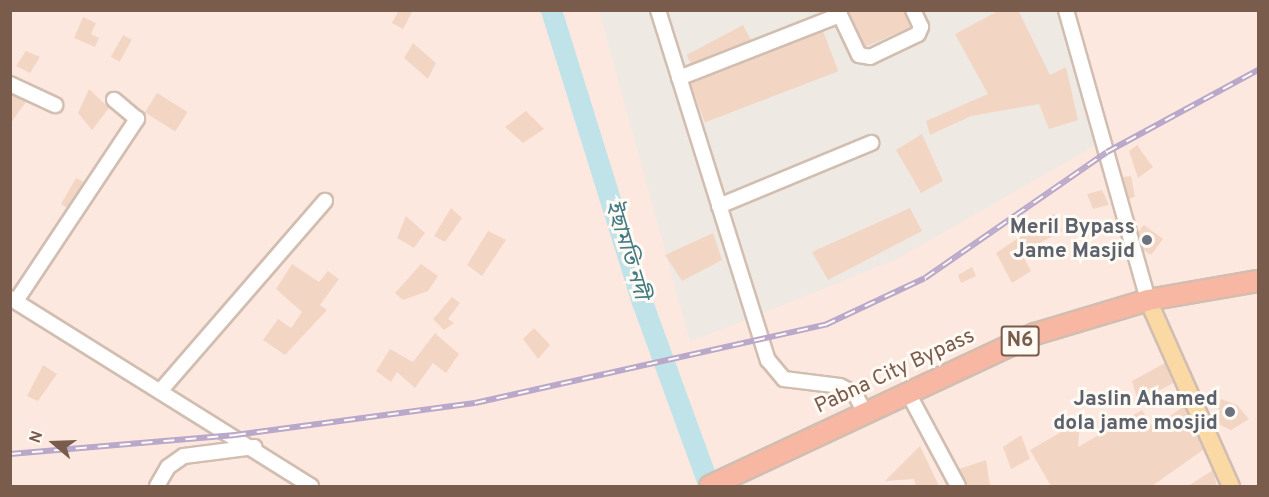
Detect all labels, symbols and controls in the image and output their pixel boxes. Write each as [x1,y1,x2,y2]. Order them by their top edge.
water label: ইছামতি নদী [598,197,654,303]
place label: Meril Bypass Jame Masjid [1010,215,1135,265]
marker: Meril Bypass Jame Masjid [1140,233,1154,247]
street label: Pabna City Bypass [811,324,979,420]
road number: N6 [1000,324,1040,358]
place label: Jaslin Ahamed dola jame mosjid [1053,387,1218,437]
marker: Jaslin Ahamed dola jame mosjid [1223,405,1237,419]
north arrow [24,413,84,473]
text: N [26,428,48,446]

